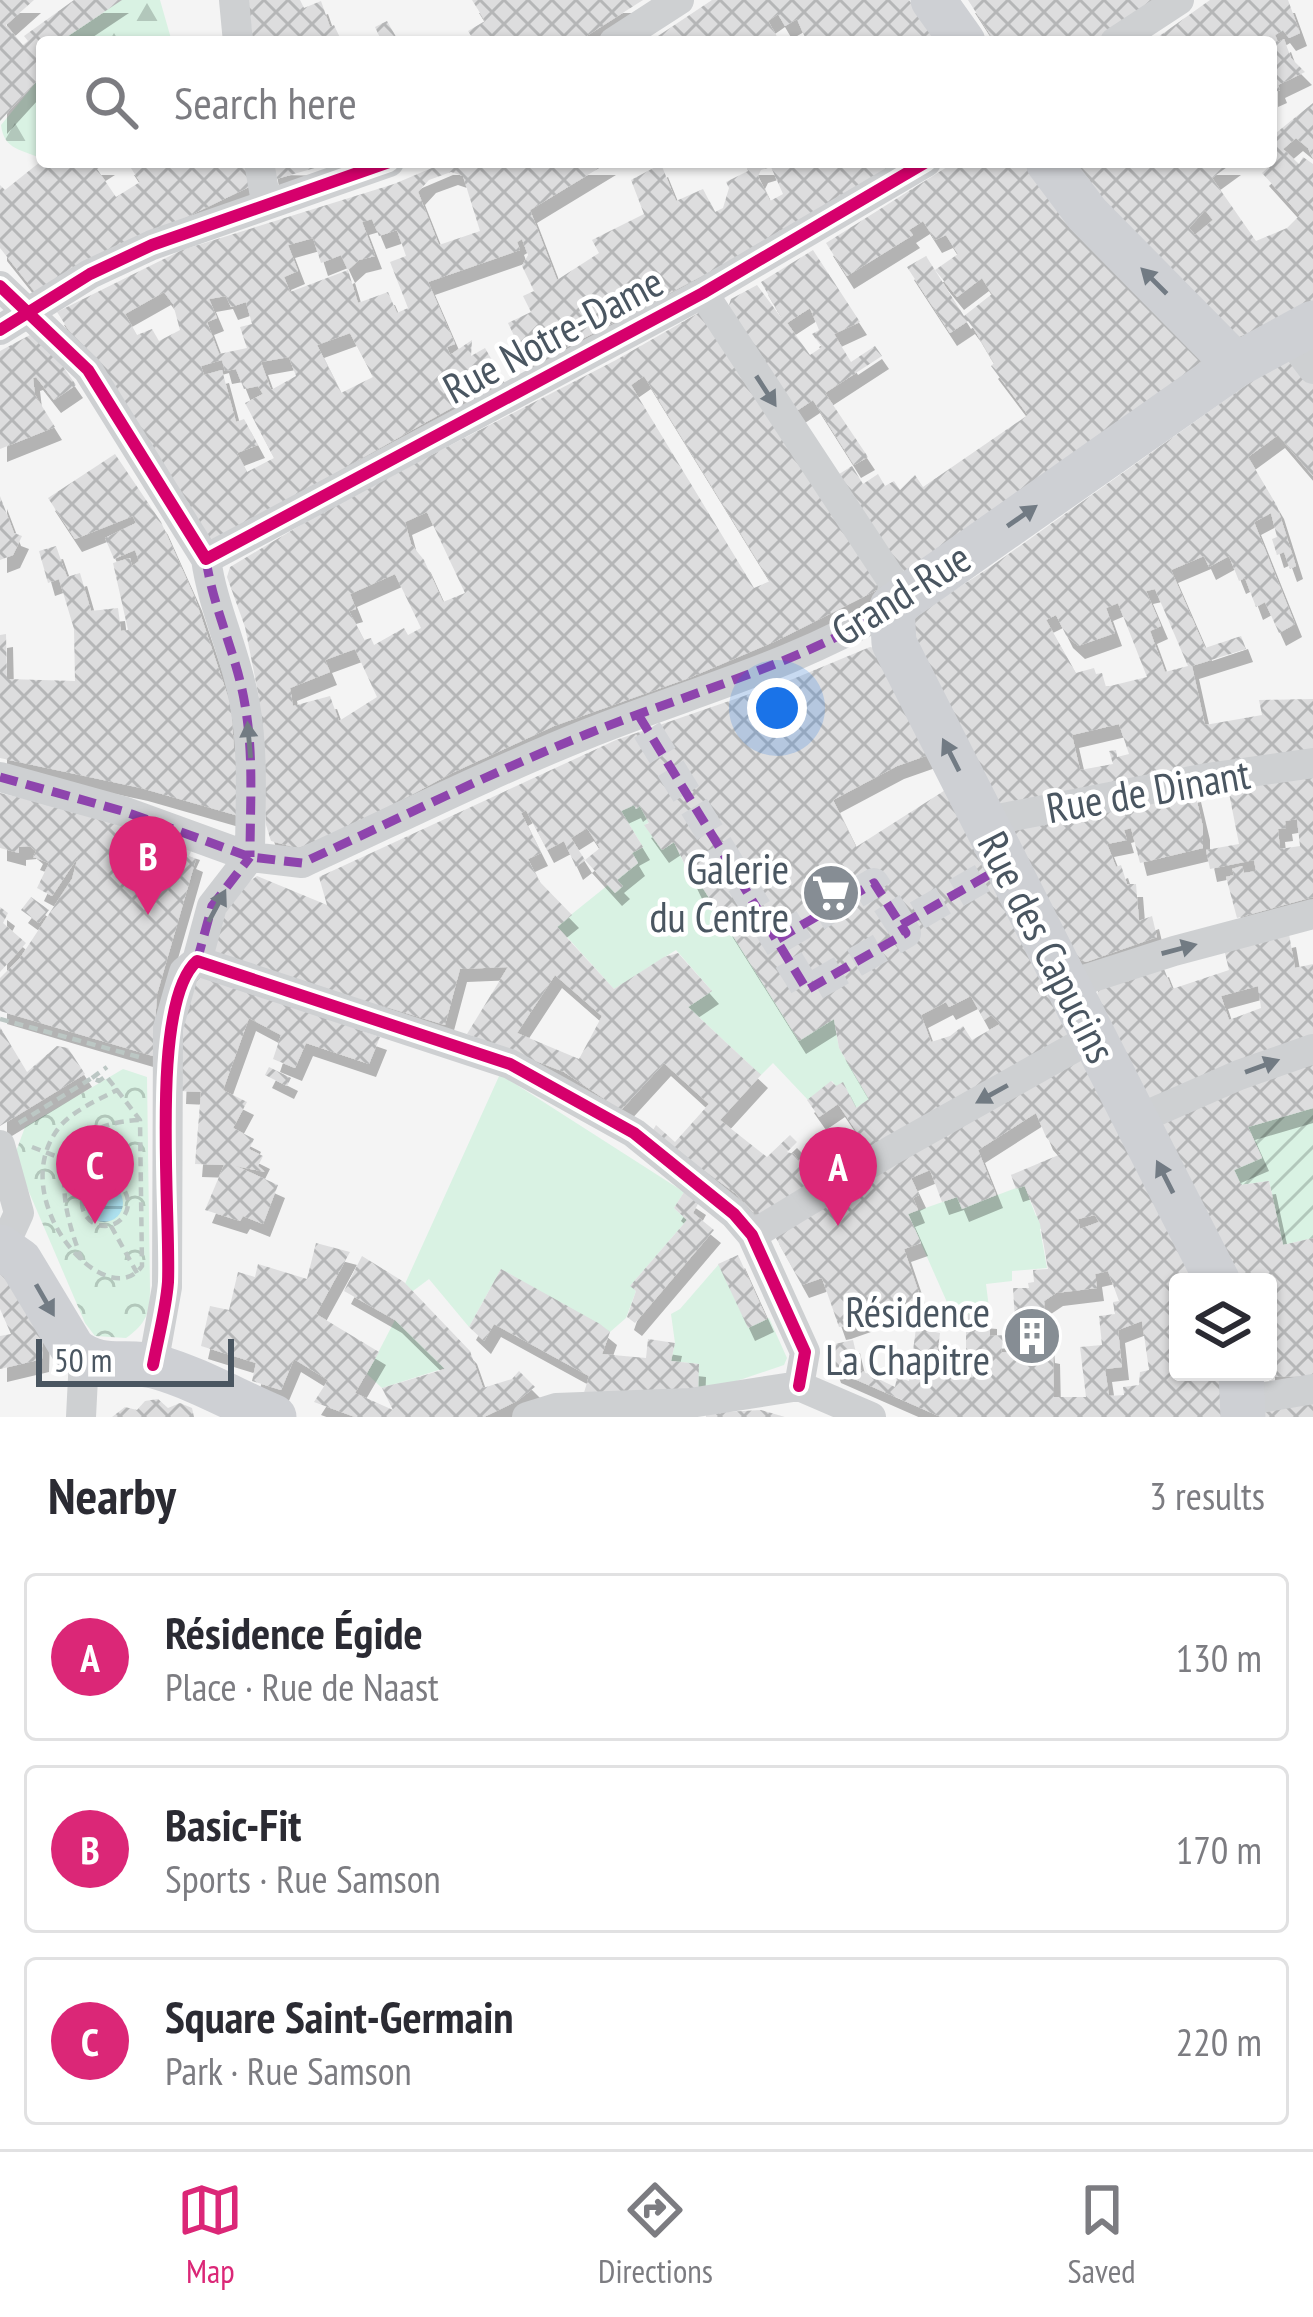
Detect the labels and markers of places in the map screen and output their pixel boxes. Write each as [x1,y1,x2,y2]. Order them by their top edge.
pin: B [109,816,187,915]
place label: Galerie du Centre [649,841,789,944]
supermarket icon: Galerie du Centre [800,862,862,924]
pin: C [56,1125,134,1224]
pin: A [799,1127,877,1226]
place label: Résidence La Chapitre [825,1284,990,1387]
building icon: Résidence La Chapitre [1001,1305,1063,1367]

